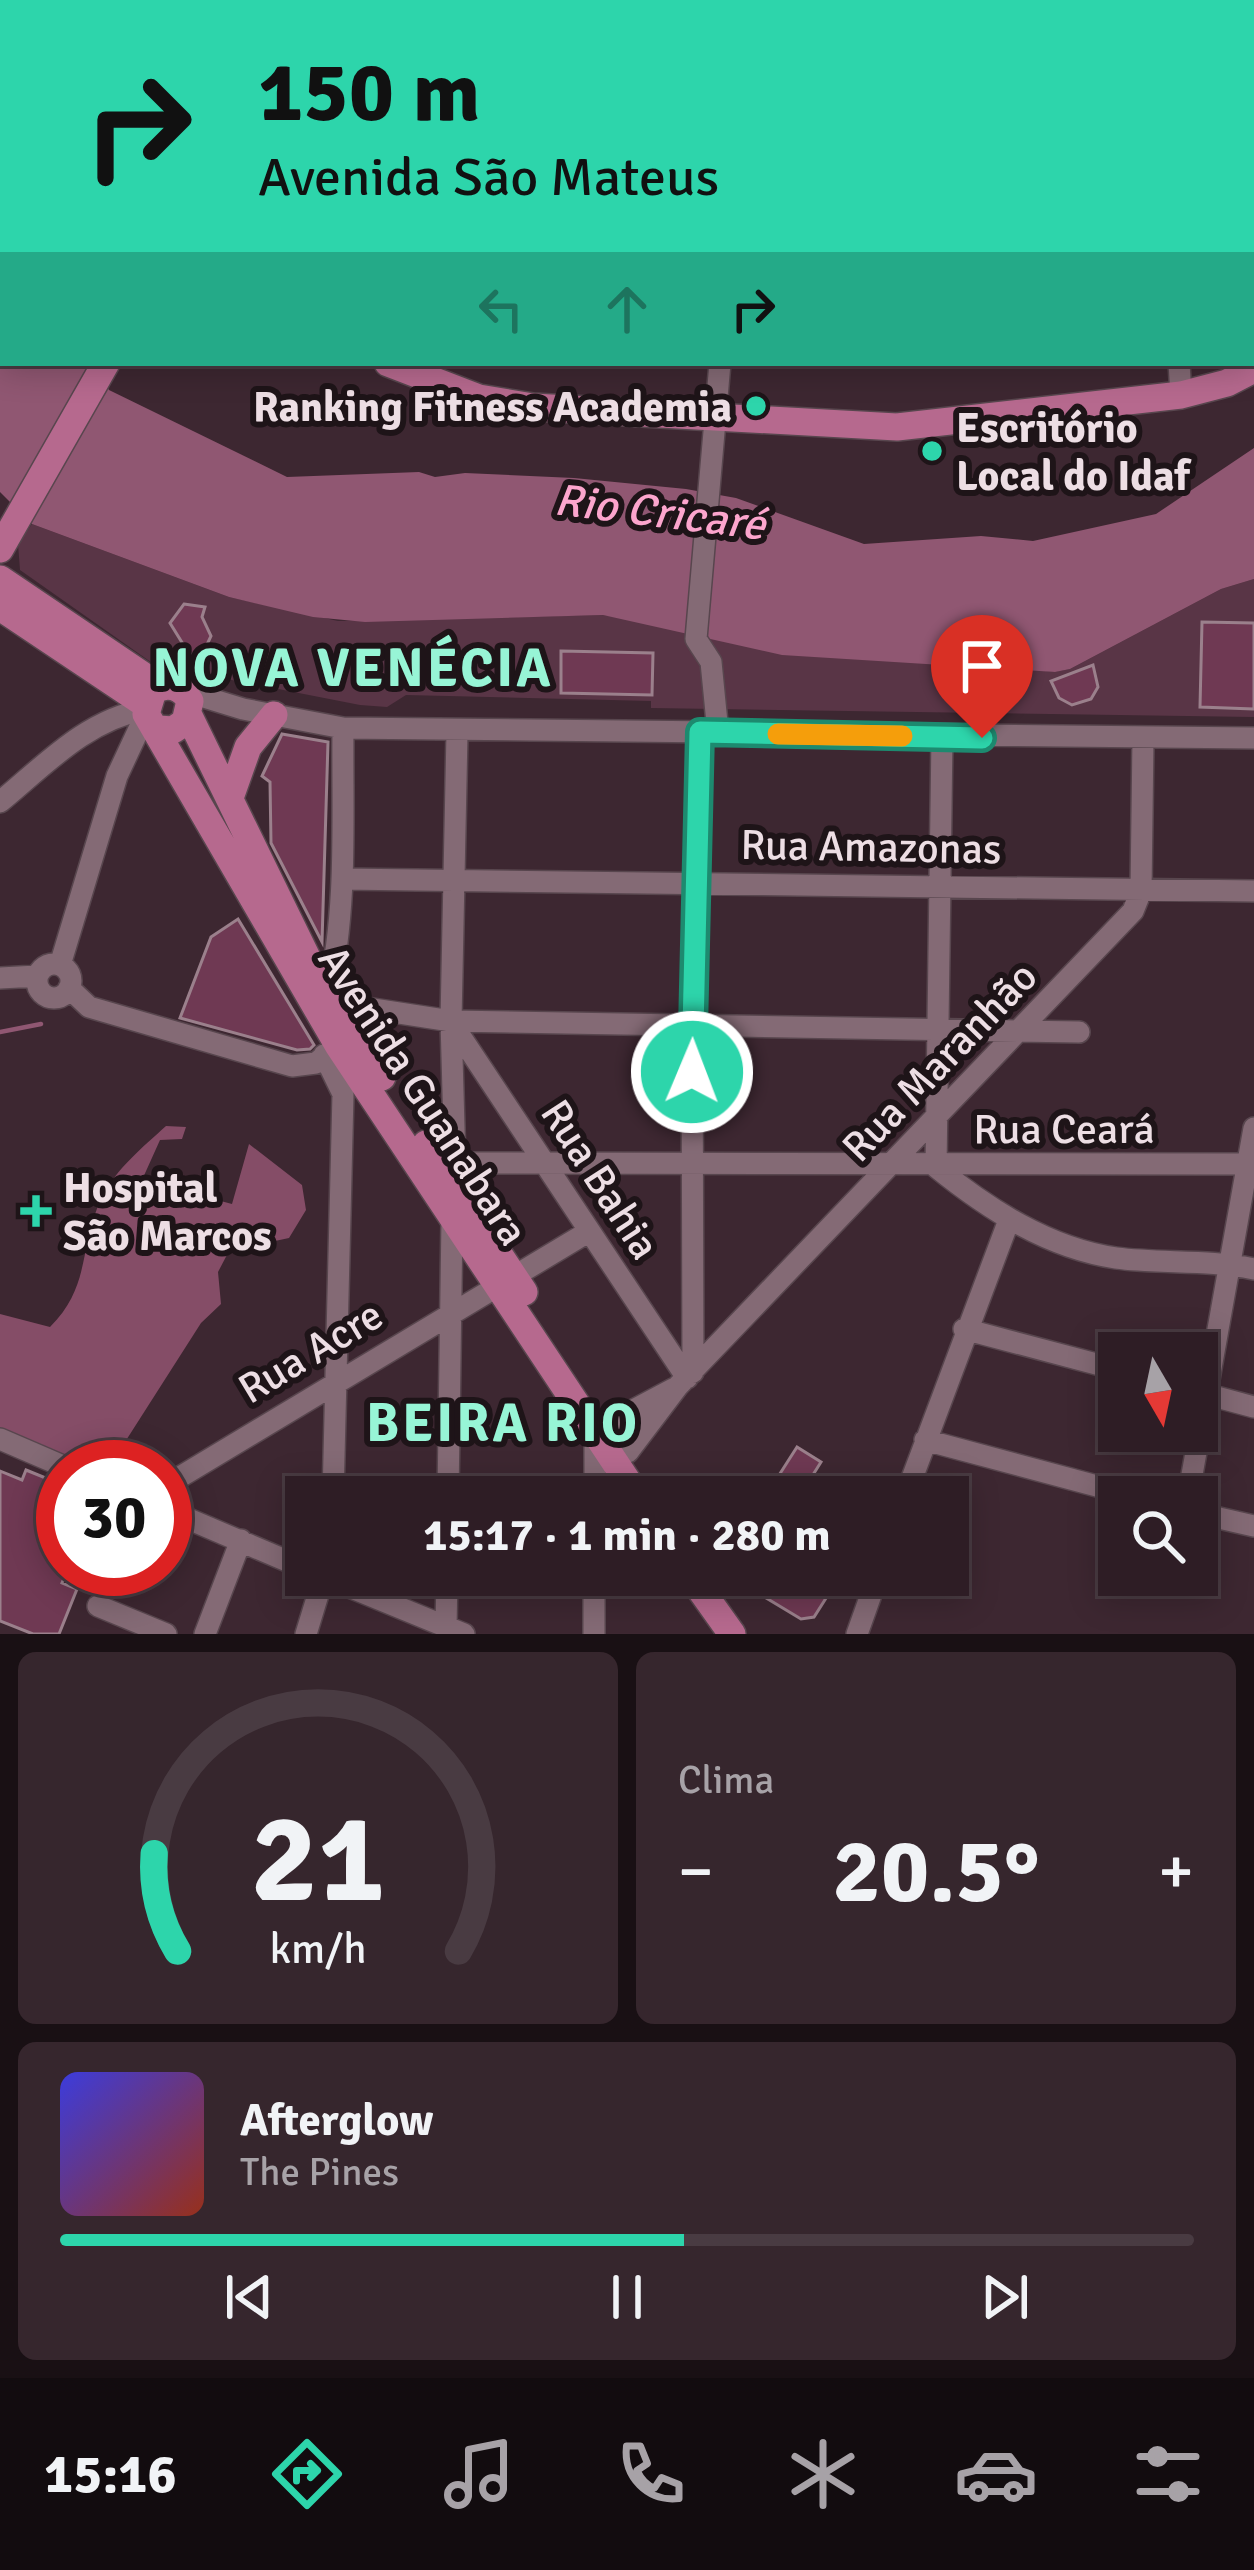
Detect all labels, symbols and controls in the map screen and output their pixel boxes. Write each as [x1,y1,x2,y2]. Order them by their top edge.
text: 150 m [258,41,480,145]
icon: right [60,48,216,204]
text: Avenida São Mateus [258,144,719,211]
icon: left [468,276,534,342]
icon: ahead [594,276,660,342]
icon: right [720,276,786,342]
place label: Ranking Fitness Academia [253,382,732,433]
marker: Ranking Fitness Academia [743,393,769,419]
place label: Escritório Local do Idaf [956,403,1192,502]
marker: Escritório Local do Idaf [919,438,945,464]
water label: Rio Cricaré [551,472,772,553]
pin [931,615,1033,738]
icon: arrive [949,633,1015,699]
district label: NOVA VENÉCIA [152,634,554,702]
street label: Rua Amazonas [740,820,1002,875]
street label: Avenida Guanabara [307,936,539,1255]
street label: Rua Maranhão [832,951,1048,1173]
position arrow [629,1009,755,1135]
street label: Rua Bahia [529,1090,670,1269]
street label: Rua Ceará [973,1104,1155,1155]
place label: Hospital São Marcos [63,1163,272,1262]
marker: Hospital São Marcos [20,1195,52,1227]
street label: Rua Acre [230,1290,392,1415]
north arrow [1098,1332,1218,1452]
map controls [1098,1332,1218,1596]
district label: BEIRA RIO [366,1390,640,1457]
speed limit sign: 30 [36,1440,192,1596]
button: search [1098,1476,1218,1596]
text: 15:17 · 1 min · 280 m [423,1508,831,1563]
text: Clima [678,1756,774,1804]
text: 21 [251,1783,385,1936]
text: 20.5° [832,1816,1040,1927]
text: − [678,1831,714,1912]
text: + [1158,1831,1194,1912]
text: km/h [269,1923,367,1976]
text: Afterglow [240,2093,433,2148]
text: The Pines [240,2148,399,2196]
icon: previous [216,2264,282,2330]
icon: pause [594,2264,660,2330]
icon: next [972,2264,1038,2330]
icon: directions [265,2432,349,2516]
icon: music [437,2432,521,2516]
icon: phone [609,2432,693,2516]
icon: climate [781,2432,865,2516]
icon: car [954,2432,1038,2516]
icon: filters [1126,2432,1210,2516]
text: 15:16 [44,2441,177,2508]

